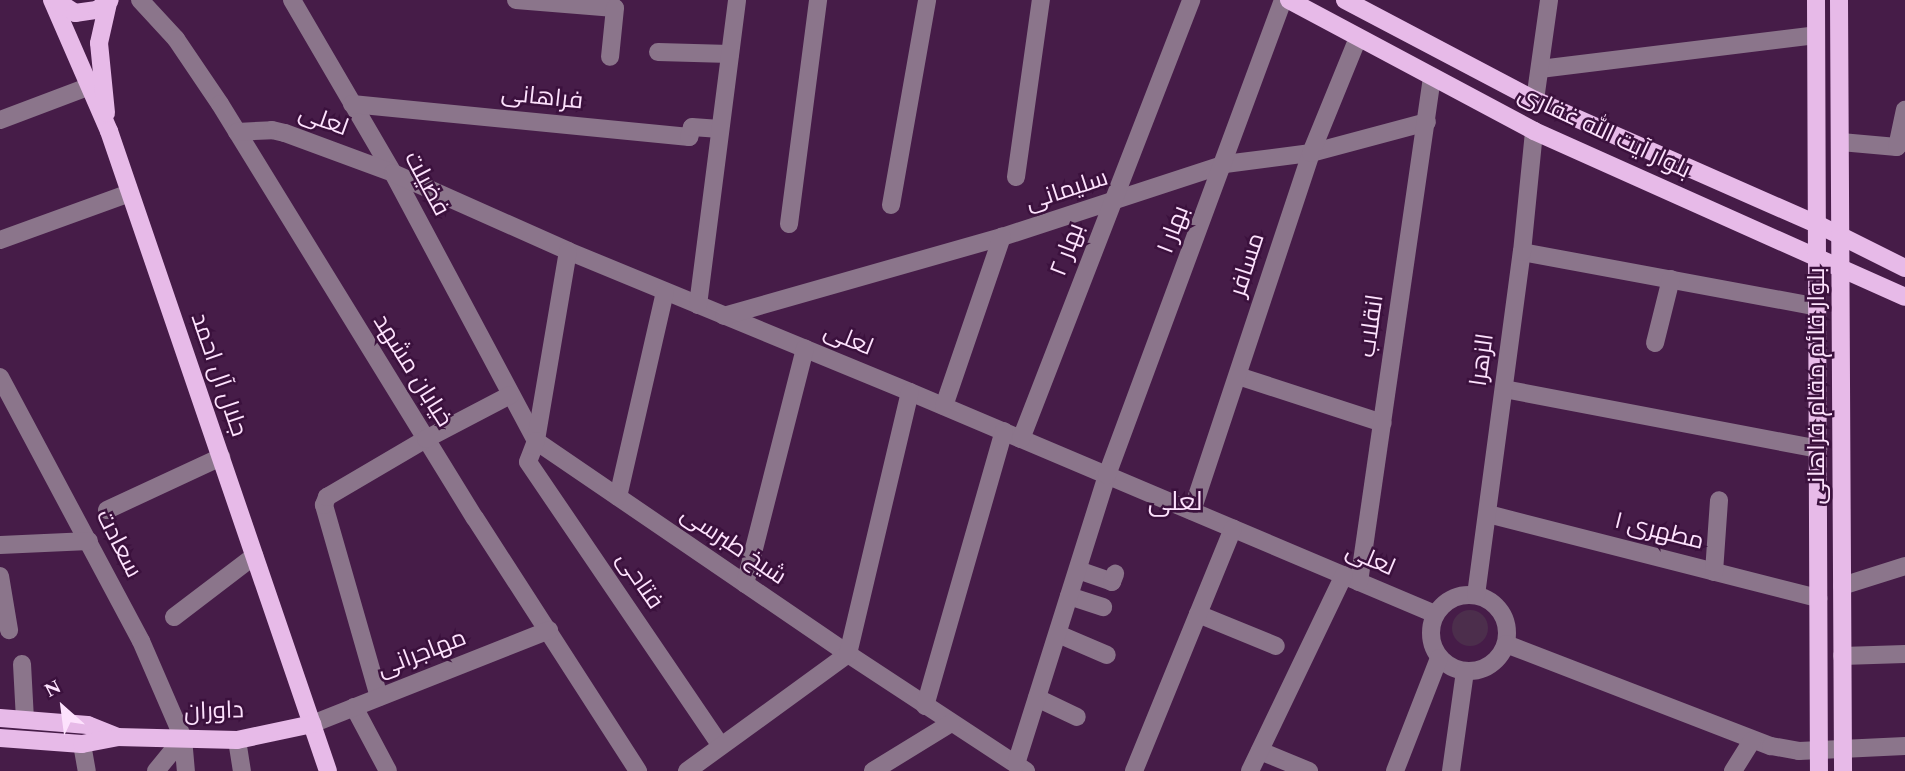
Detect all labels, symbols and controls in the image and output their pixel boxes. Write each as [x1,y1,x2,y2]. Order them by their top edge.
street label: فراهانی [500,79,584,117]
street label: بلوار آیت الله غفاری [1513,80,1695,186]
street label: لعلی [294,99,352,143]
street label: فضیلت [397,147,455,221]
street label: سلیمانی [1022,164,1112,218]
street label: بهار ۱ [1152,202,1196,258]
street label: بهار ۲ [1045,219,1091,281]
street label: مسافر [1224,230,1272,300]
street label: بلوار قائم مقام فراهانی [1804,267,1832,505]
street label: انقلاب [1353,293,1391,359]
street label: جلال آل احمد [183,309,253,441]
street label: خیابان مشهد [366,309,458,433]
street label: لعلی [819,317,877,363]
street label: الزهرا [1465,332,1501,388]
district label: لعلی [1148,487,1202,519]
street label: شیخ طبرسی [675,500,791,592]
street label: سعادت [89,505,147,583]
street label: مطهری ۱ [1611,507,1707,557]
street label: لعلی [1341,537,1399,583]
street label: فتاحی [609,547,669,615]
street label: مهاجرانی [373,624,471,684]
north arrow [28,673,98,743]
text: N [39,673,67,705]
street label: داوران [184,697,244,727]

